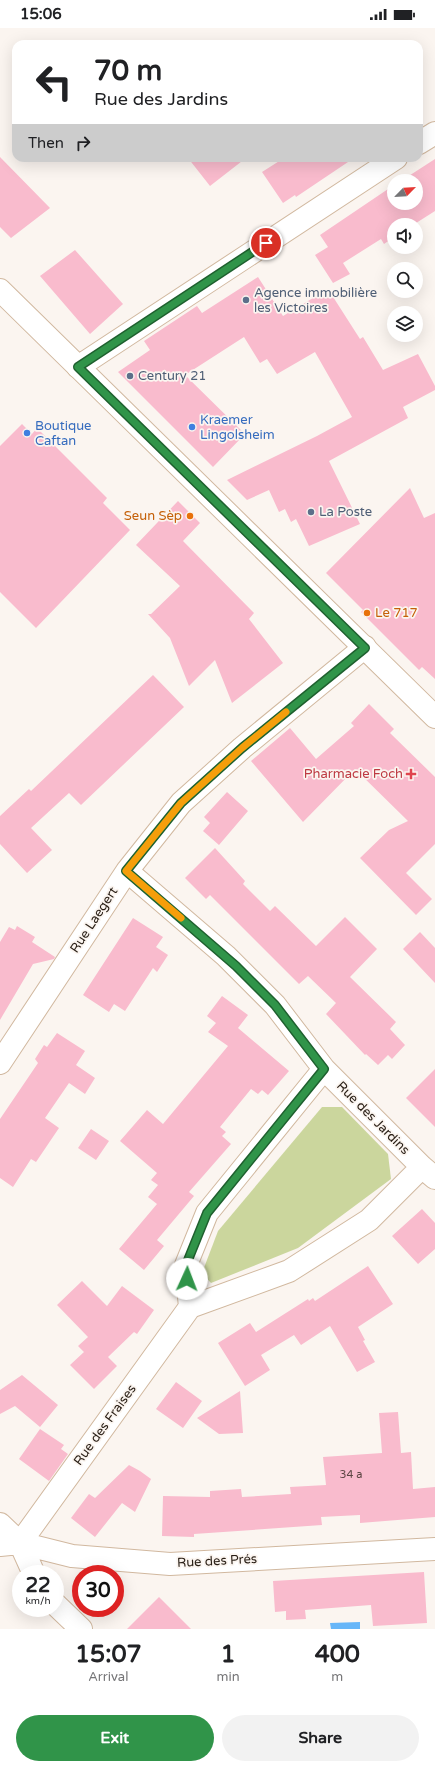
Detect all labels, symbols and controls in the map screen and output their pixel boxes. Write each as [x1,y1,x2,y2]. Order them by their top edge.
text: 15:06 [20,5,62,23]
text: 70 m [94,54,162,88]
icon: left [28,56,80,108]
text: Rue des Jardins [94,88,228,110]
icon: right [72,132,94,154]
text: Then [28,134,64,152]
north arrow [387,174,423,210]
map controls [387,174,423,342]
button: sound [387,218,423,254]
pin [249,226,283,260]
icon: arrive [255,232,277,254]
button: search [387,262,423,298]
place label: Agence immobilière les Victoires [254,285,377,316]
marker: Agence immobilière les Victoires [241,295,251,305]
button: layers [387,306,423,342]
place label: Century 21 [138,368,207,384]
marker: Century 21 [125,371,135,381]
place label: Kraemer Lingolsheim [200,412,275,443]
place label: Boutique Caftan [35,418,91,449]
marker: Kraemer Lingolsheim [187,422,197,432]
marker: Boutique Caftan [22,428,32,438]
place label: La Poste [319,504,372,520]
marker: La Poste [306,507,316,517]
place label: Seun Sèp [124,508,182,524]
marker: Seun Sèp [185,511,195,521]
place label: Le 717 [375,605,418,621]
marker: Le 717 [362,608,372,618]
place label: Pharmacie Foch [304,766,403,782]
marker: Pharmacie Foch [406,769,416,779]
street label: Rue Laegert [67,884,121,956]
street label: Rue des Jardins [333,1078,413,1158]
position arrow [166,1258,208,1300]
street label: Rue des Fraises [70,1381,140,1469]
house number: 34 a [340,1468,362,1481]
street label: Rue des Prés [177,1551,257,1571]
speed limit sign: 30 [72,1565,124,1617]
text: 22 [25,1574,51,1598]
text: km/h [25,1595,51,1607]
text: 15:07 [75,1640,142,1669]
text: 1 [221,1640,236,1669]
text: 400 [315,1640,360,1669]
text: Arrival [88,1669,128,1685]
text: min [217,1669,240,1685]
text: m [331,1669,343,1685]
button: Exit [16,1715,214,1761]
button: Share [222,1715,419,1761]

